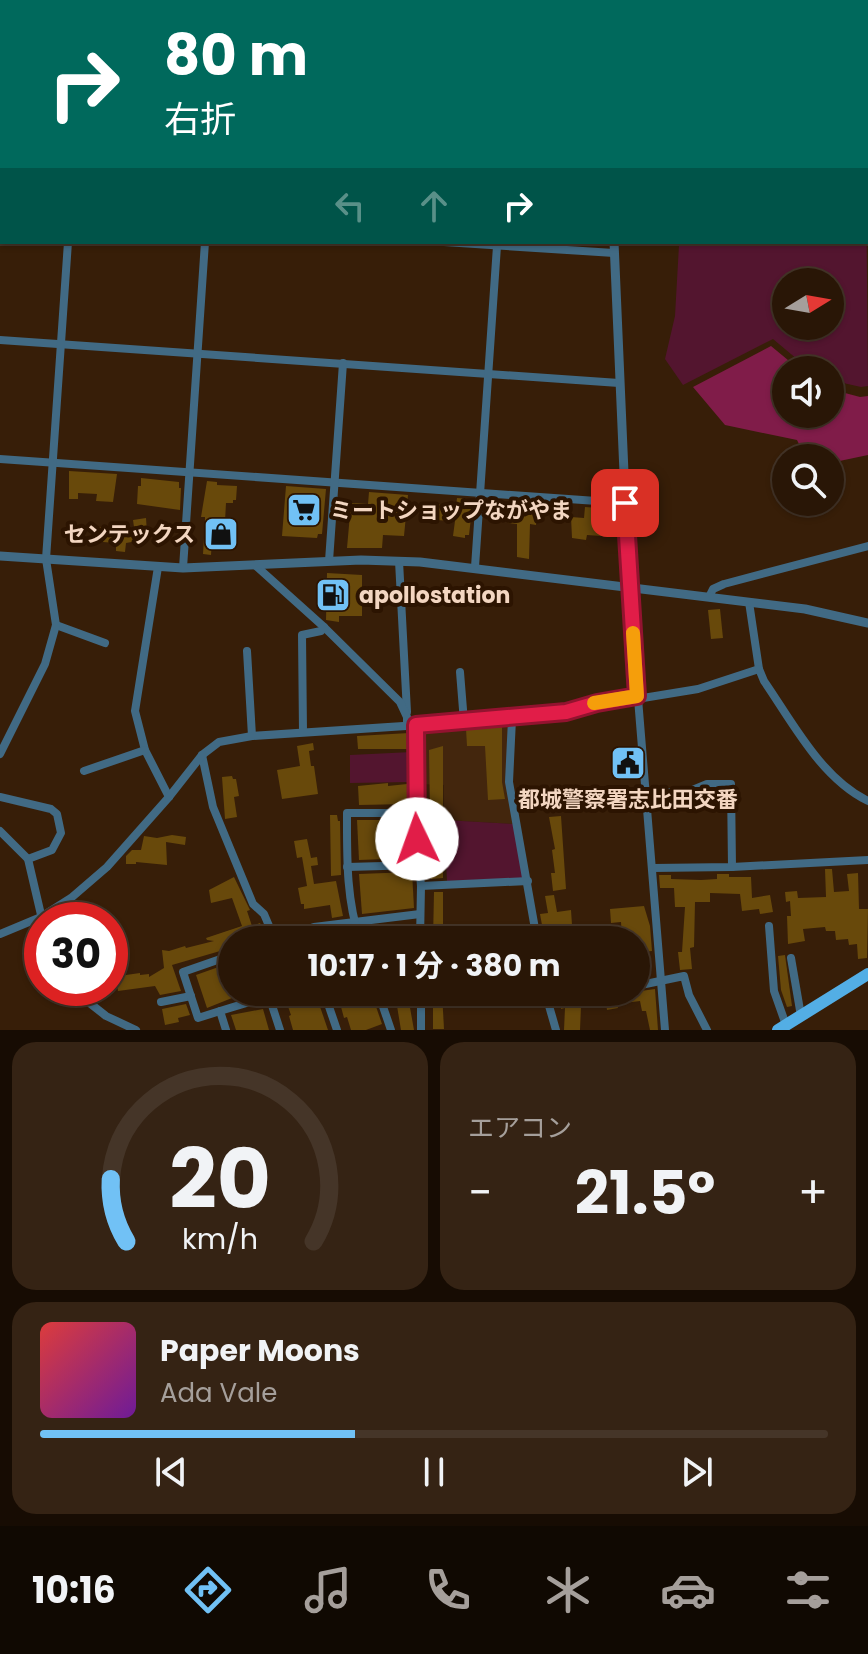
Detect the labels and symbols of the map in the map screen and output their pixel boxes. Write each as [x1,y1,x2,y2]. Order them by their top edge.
north arrow [772,268,844,340]
pin [591,469,659,537]
supermarket icon: ミートショップながやま [285,491,323,529]
place label: ミートショップながやま [330,495,572,526]
shop icon: センテックス [202,515,240,553]
place label: センテックス [64,519,195,550]
fuel station icon: apollostation [314,576,352,614]
place label: apollostation [359,580,510,611]
public building icon: 都城警察署志比田交番 [609,744,647,782]
place label: 都城警察署志比田交番 [518,784,738,815]
position arrow [375,797,459,881]
speed limit sign: 30 [24,902,128,1006]

